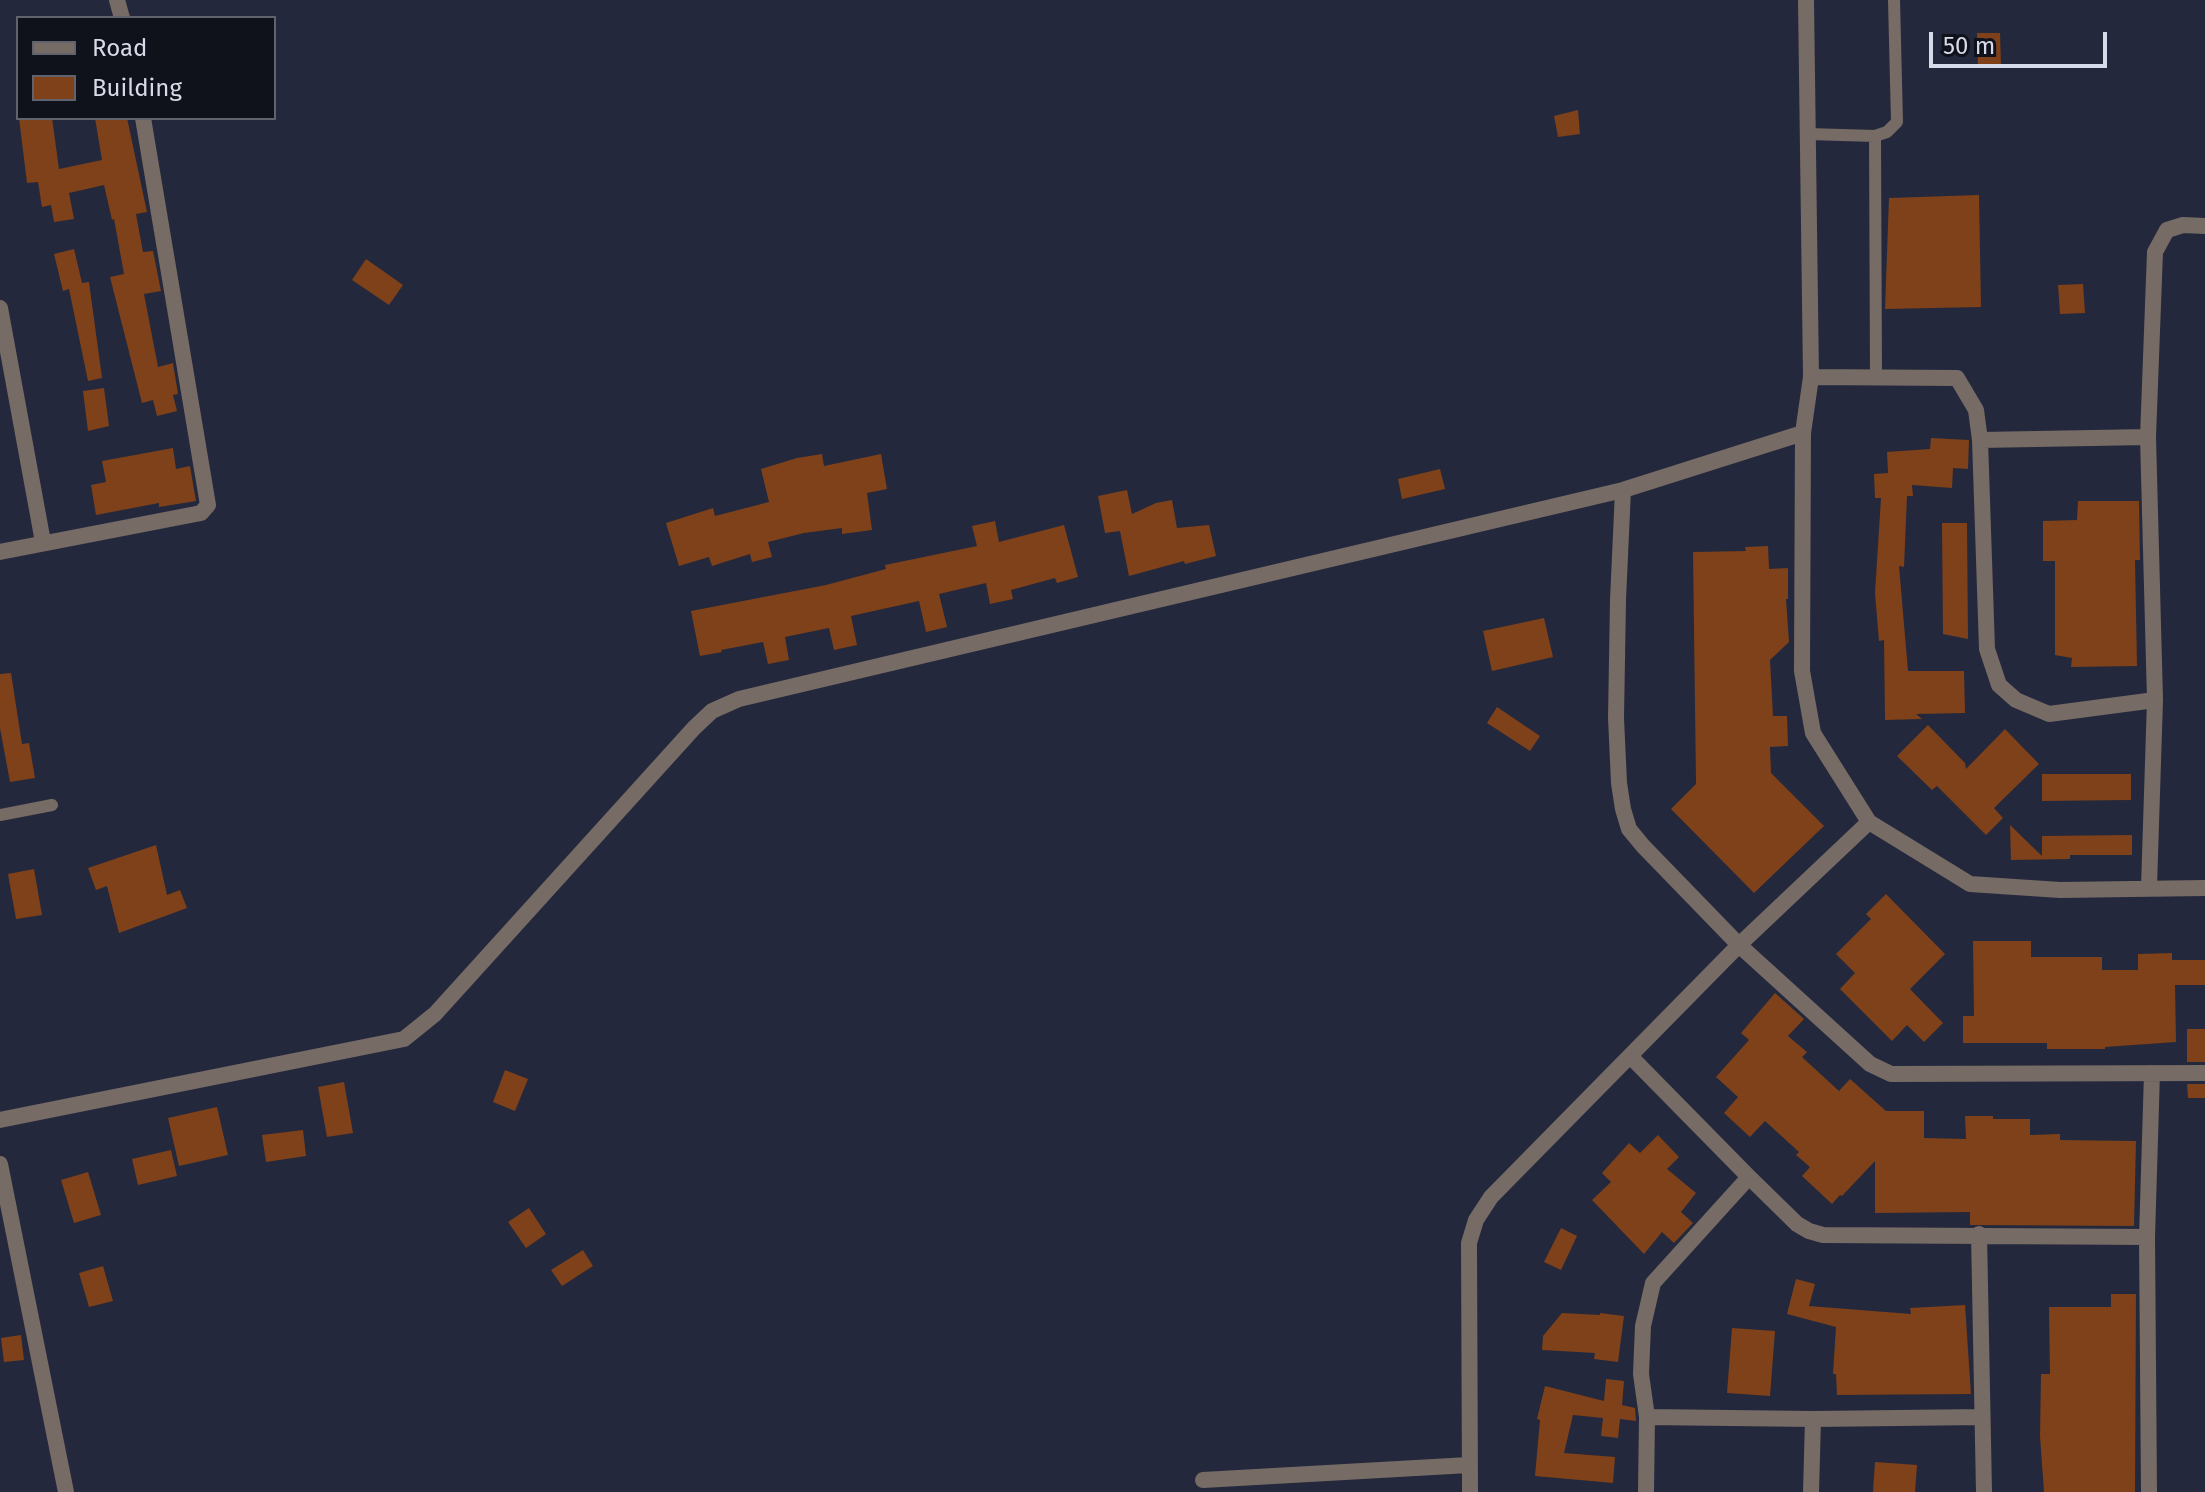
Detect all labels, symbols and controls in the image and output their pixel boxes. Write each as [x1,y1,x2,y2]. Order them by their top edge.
legend [16,16,276,120]
scale bar [1933,16,2111,66]
text: 50 m [1943,32,1995,60]
text: Road [92,34,147,62]
text: Building [92,74,182,102]

